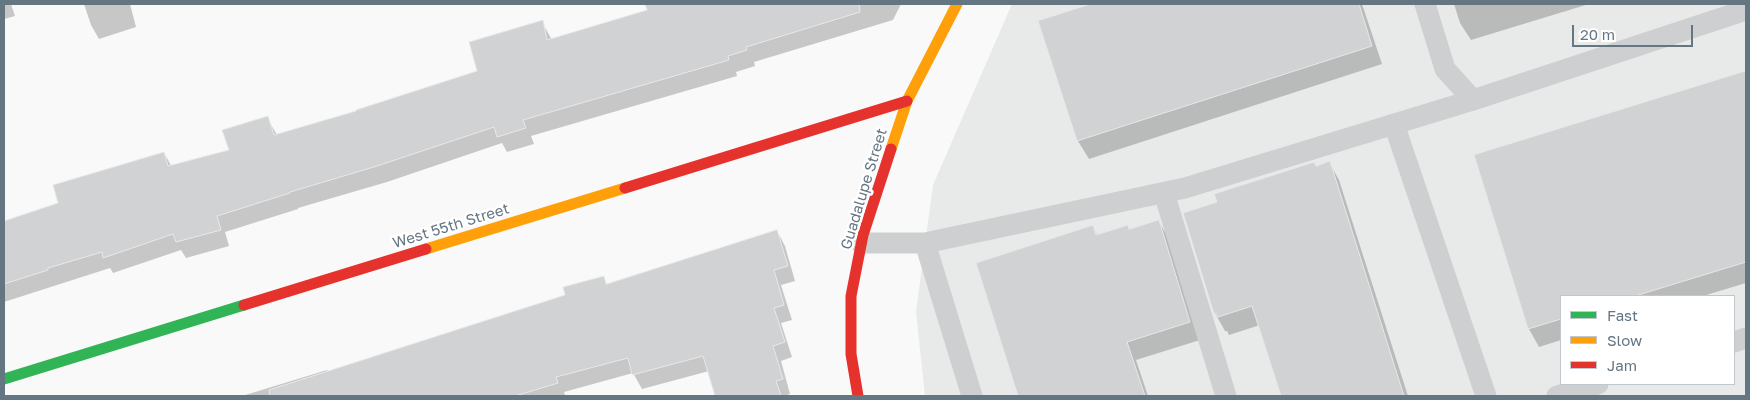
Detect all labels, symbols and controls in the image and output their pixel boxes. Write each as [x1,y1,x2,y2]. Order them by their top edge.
scale bar [1575,15,1696,47]
text: 20 m [1580,25,1615,43]
street label: Guadalupe Street [837,126,891,252]
street label: West 55th Street [391,200,511,252]
legend [1560,295,1735,385]
text: Fast [1607,306,1638,324]
text: Slow [1607,331,1642,349]
text: Jam [1607,356,1637,374]

